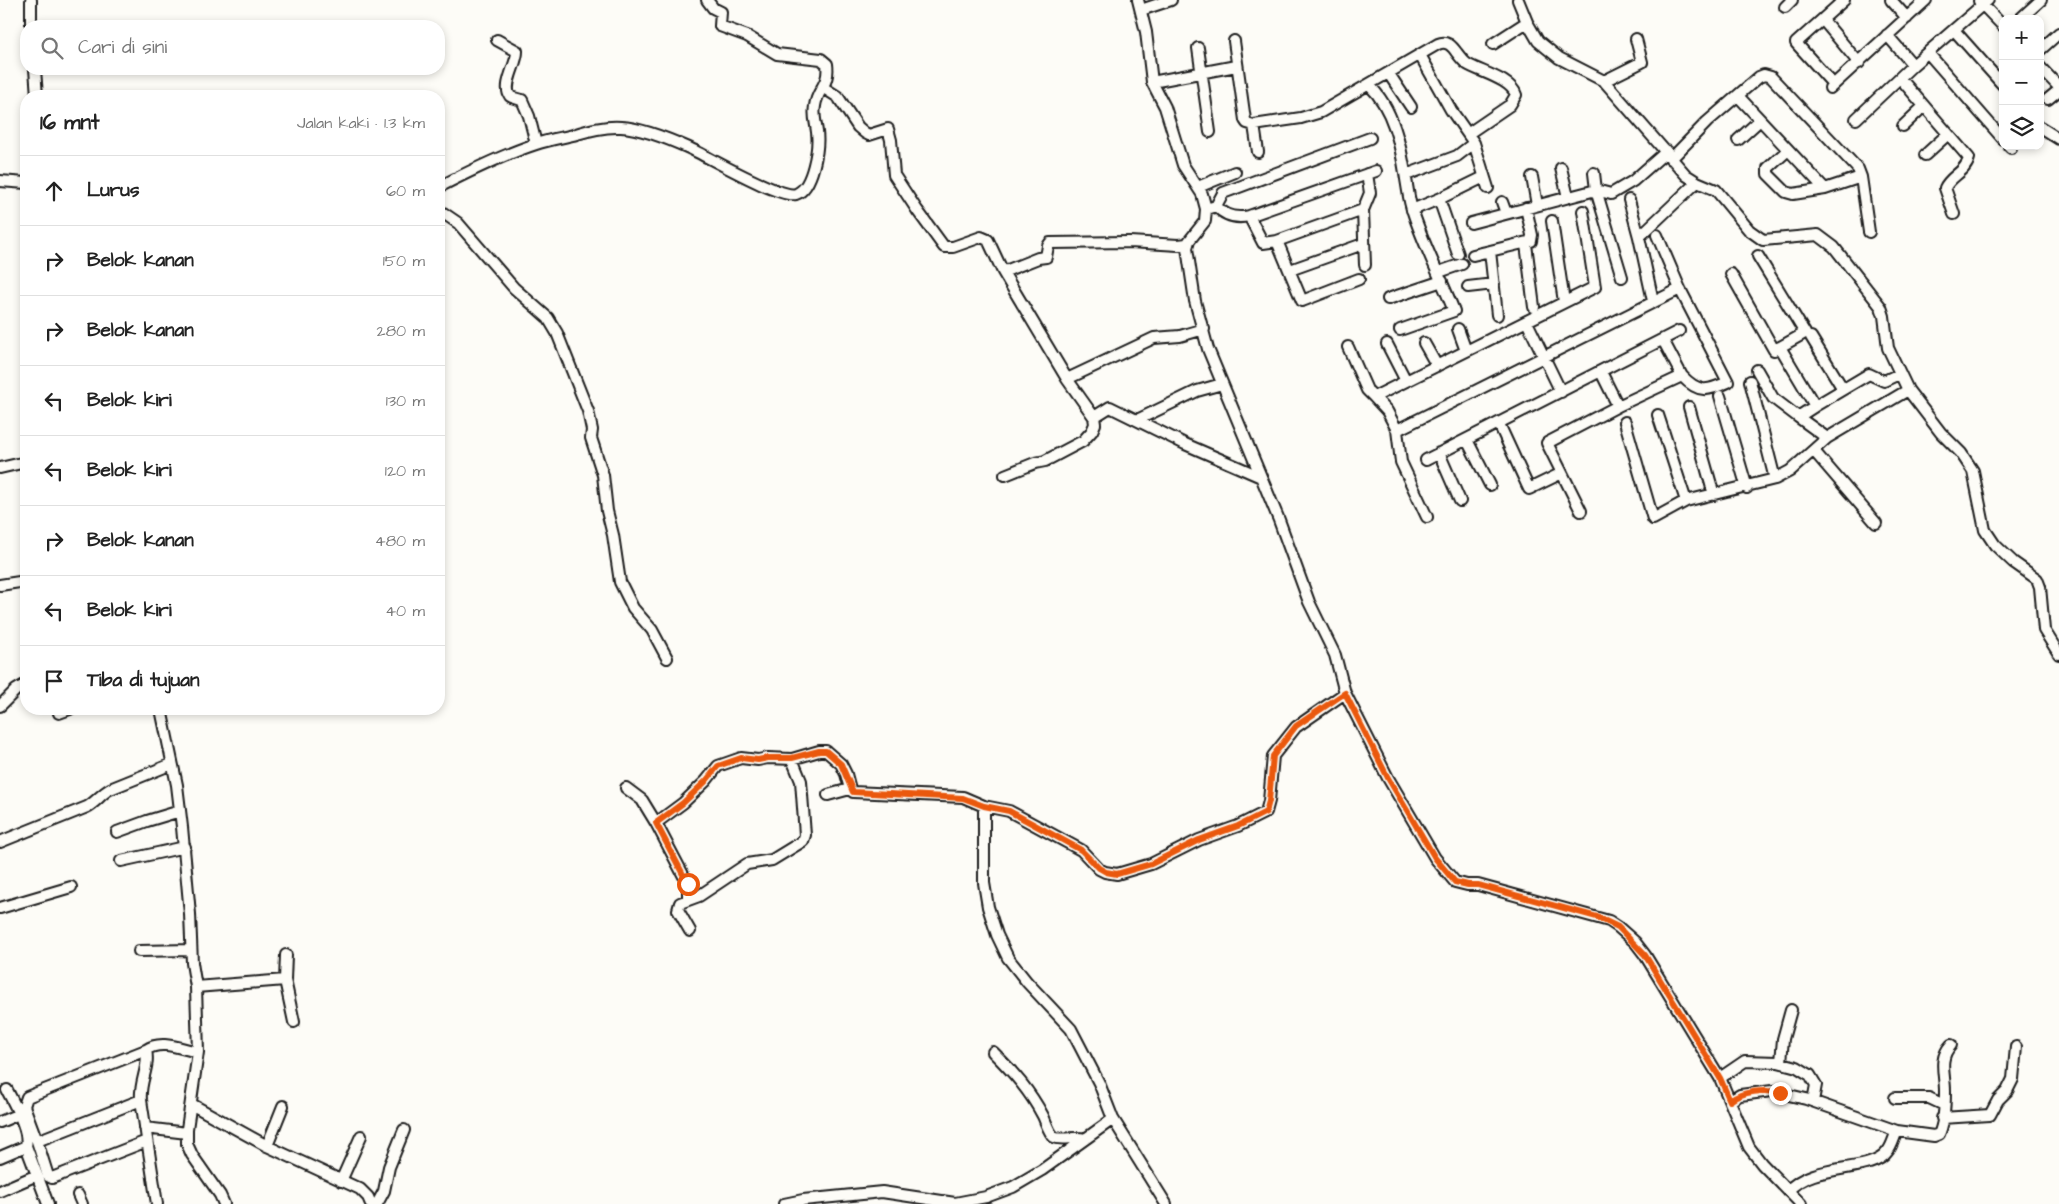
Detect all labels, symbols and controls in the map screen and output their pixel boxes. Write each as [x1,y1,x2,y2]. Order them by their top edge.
map controls [1999,15,2044,150]
button: + [1999,15,2044,60]
search box [20,20,445,75]
icon: search [38,34,66,62]
text: Cari di sini [78,34,167,61]
button: − [1999,60,2044,105]
button: layers [1999,105,2044,150]
text: 16 mnt [40,108,100,137]
text: Jalan kaki · 1.3 km [297,112,425,134]
icon: ahead [40,177,68,205]
text: Lurus [87,177,139,204]
text: 60 m [386,180,425,202]
icon: right [40,247,68,275]
text: Belok kanan [87,247,194,274]
text: 150 m [383,250,425,272]
icon: right [40,317,68,345]
text: Belok kanan [87,317,194,344]
text: 280 m [377,320,425,342]
icon: left [40,387,68,415]
text: Belok kiri [87,387,172,414]
text: 130 m [386,390,425,412]
icon: left [40,457,68,485]
text: Belok kiri [87,457,172,484]
text: 120 m [385,460,425,482]
icon: right [40,527,68,555]
text: Belok kanan [87,527,194,554]
text: 480 m [375,530,425,552]
icon: left [40,597,68,625]
text: Belok kiri [87,597,172,624]
text: 40 m [385,600,425,622]
icon: arrive [40,667,68,695]
text: Tiba di tujuan [87,667,199,694]
route start [677,873,700,896]
route end [1769,1082,1792,1105]

